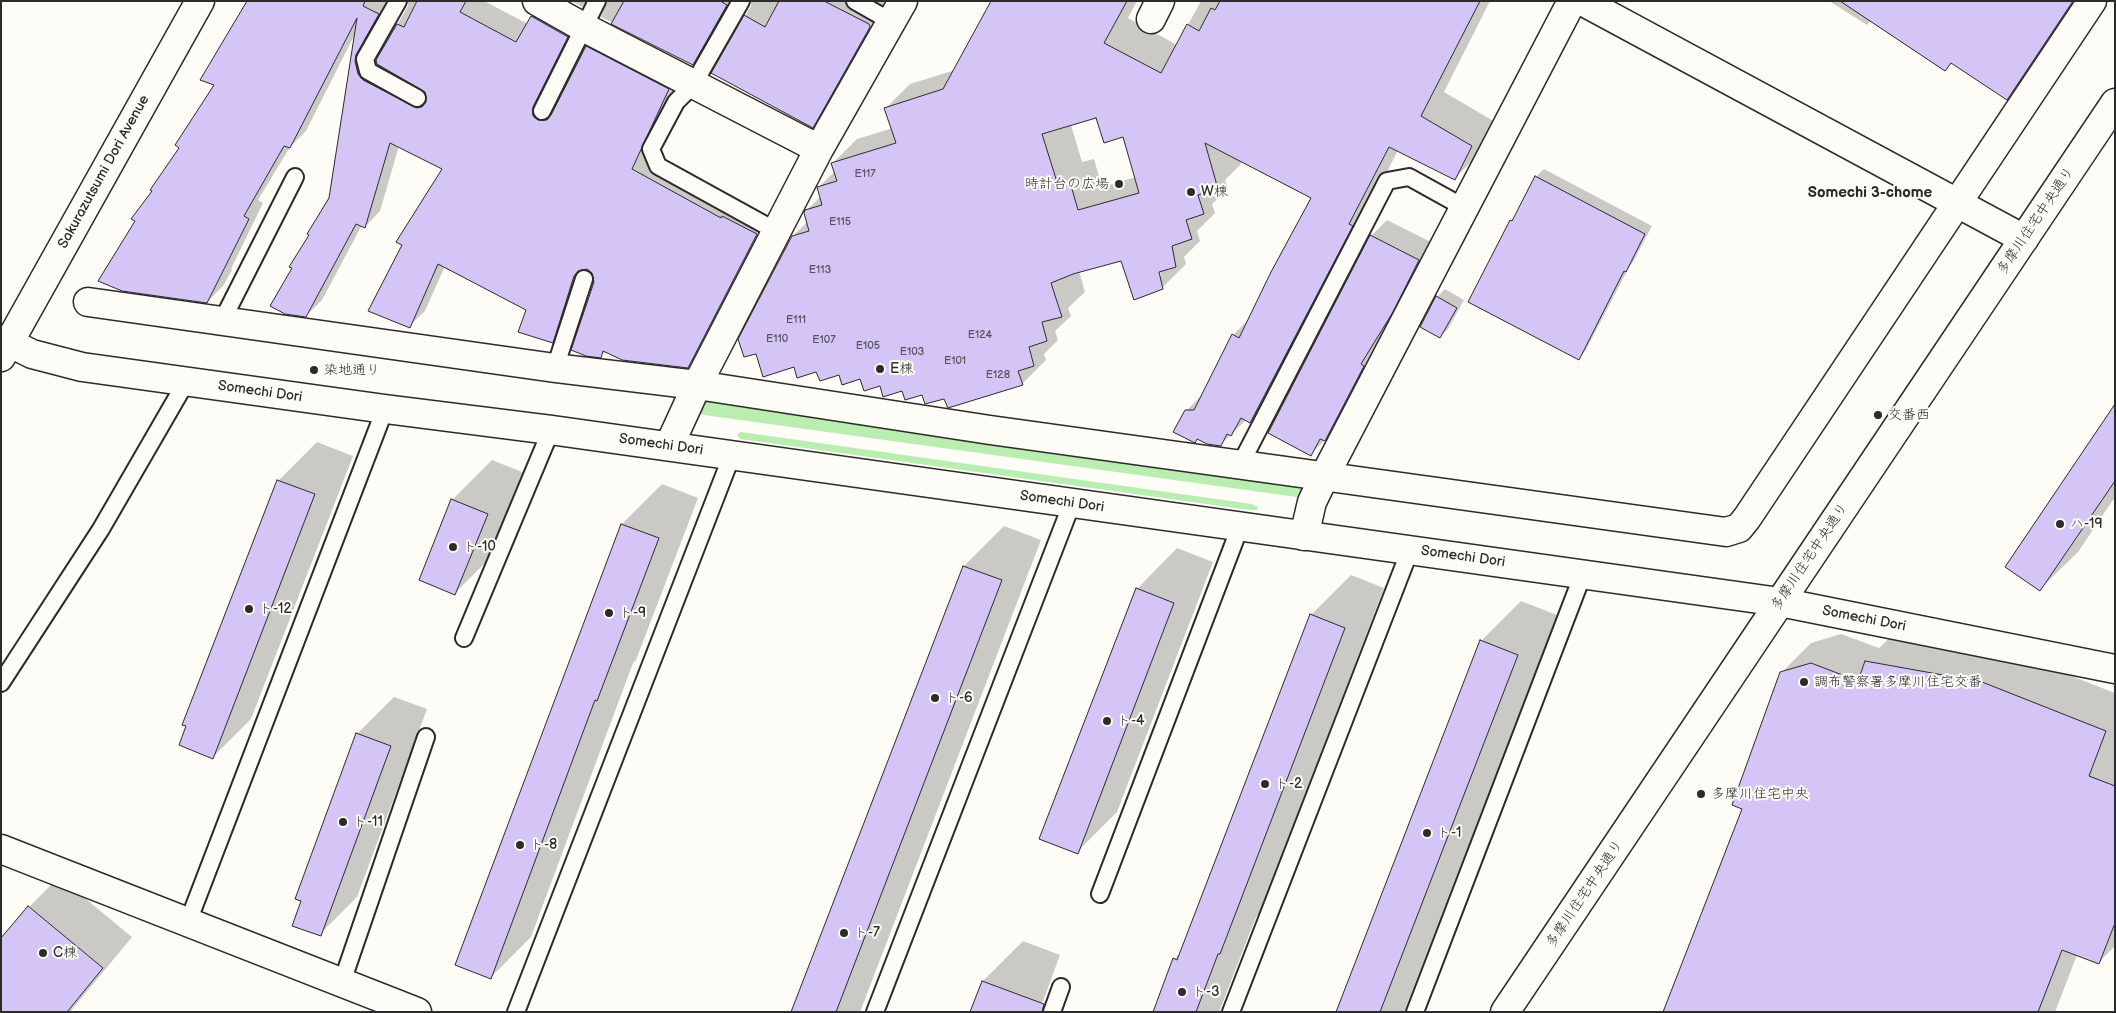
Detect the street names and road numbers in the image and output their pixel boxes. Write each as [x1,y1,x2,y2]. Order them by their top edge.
street label: Sakurazutsumi Dori Avenue [55,92,153,252]
street label: 多摩川住宅中央通り [1994,164,2078,278]
street label: Somechi Dori [217,378,303,406]
street label: Somechi Dori [618,431,704,459]
street label: Somechi Dori [1019,488,1105,516]
street label: 多摩川住宅中央通り [1768,500,1852,614]
street label: Somechi Dori [1420,543,1506,571]
street label: Somechi Dori [1821,603,1907,635]
street label: 多摩川住宅中央通り [1543,837,1627,951]

